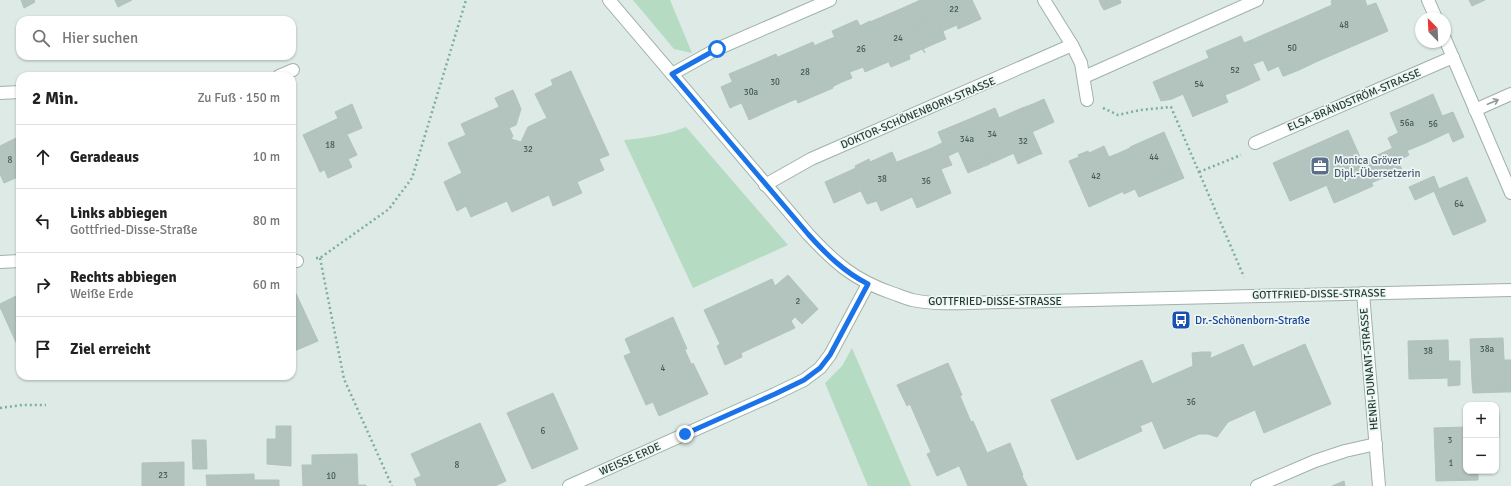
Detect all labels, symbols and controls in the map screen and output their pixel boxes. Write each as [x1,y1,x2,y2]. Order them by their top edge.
house number: 22 [949,4,959,15]
north arrow [1415,12,1451,48]
search box [16,16,296,60]
house number: 48 [1339,20,1349,31]
icon: search [30,27,52,49]
text: Hier suchen [62,29,138,47]
house number: 24 [893,33,903,44]
route start [708,40,726,58]
house number: 50 [1287,43,1297,54]
house number: 26 [856,44,866,55]
house number: 52 [1230,65,1240,76]
street label: ELSA-BRÄNDSTRÖM-STRASSE [1285,65,1423,134]
house number: 28 [800,67,810,78]
street label: DOKTOR-SCHÖNENBORN-STRASSE [838,73,997,152]
house number: 30 [770,77,780,88]
house number: 54 [1194,79,1204,90]
house number: 30a [744,87,759,98]
text: 2 Min. [32,88,78,109]
text: Zu Fuß · 150 m [197,90,280,106]
one-way arrow [1487,98,1499,105]
house number: 56a [1400,118,1415,129]
house number: 56 [1428,119,1438,130]
house number: 34 [987,129,997,140]
house number: 34a [960,134,975,145]
house number: 32 [1018,136,1028,147]
house number: 18 [325,140,335,151]
house number: 32 [523,144,533,155]
icon: ahead [32,146,54,168]
text: Geradeaus [70,148,139,166]
text: 10 m [253,149,280,165]
house number: 44 [1149,152,1159,163]
place label: Monica Gröver Dipl.-Übersetzerin [1334,154,1420,180]
house number: 8 [8,155,13,166]
office icon: Monica Gröver Dipl.-Übersetzerin [1309,155,1331,177]
house number: 42 [1091,171,1101,182]
house number: 38 [877,174,887,185]
house number: 36 [921,176,931,187]
house number: 64 [1454,199,1464,210]
text: Links abbiegen [70,204,167,222]
icon: left [32,210,54,232]
text: 80 m [253,213,280,229]
text: Gottfried-Disse-Straße [70,222,198,238]
text: Rechts abbiegen [70,268,177,286]
icon: right [32,274,54,296]
text: 60 m [253,277,280,293]
text: Weiße Erde [70,286,133,302]
street label: GOTTFRIED-DISSE-STRASSE [1252,286,1386,302]
street label: GOTTFRIED-DISSE-STRASSE [928,295,1062,308]
house number: 2 [796,296,801,307]
street label: HENRI-DUNANT-STRASSE [1357,307,1381,431]
bus stop icon: Dr.-Schönenborn-Straße [1170,309,1192,331]
place label: Dr.-Schönenborn-Straße [1195,314,1310,327]
icon: arrive [32,338,54,360]
text: Ziel erreicht [70,340,151,358]
house number: 38a [1480,344,1495,355]
house number: 38 [1423,346,1433,357]
house number: 4 [661,363,666,374]
house number: 36 [1186,397,1196,408]
map controls [1463,402,1499,474]
button: + [1463,402,1499,438]
route end [676,425,694,443]
house number: 6 [541,426,546,437]
house number: 3 [1448,435,1453,446]
button: − [1463,438,1499,474]
street label: WEISSE ERDE [597,440,663,478]
house number: 1 [1449,458,1454,469]
house number: 8 [455,460,460,471]
house number: 23 [158,470,168,481]
house number: 10 [326,471,336,482]

